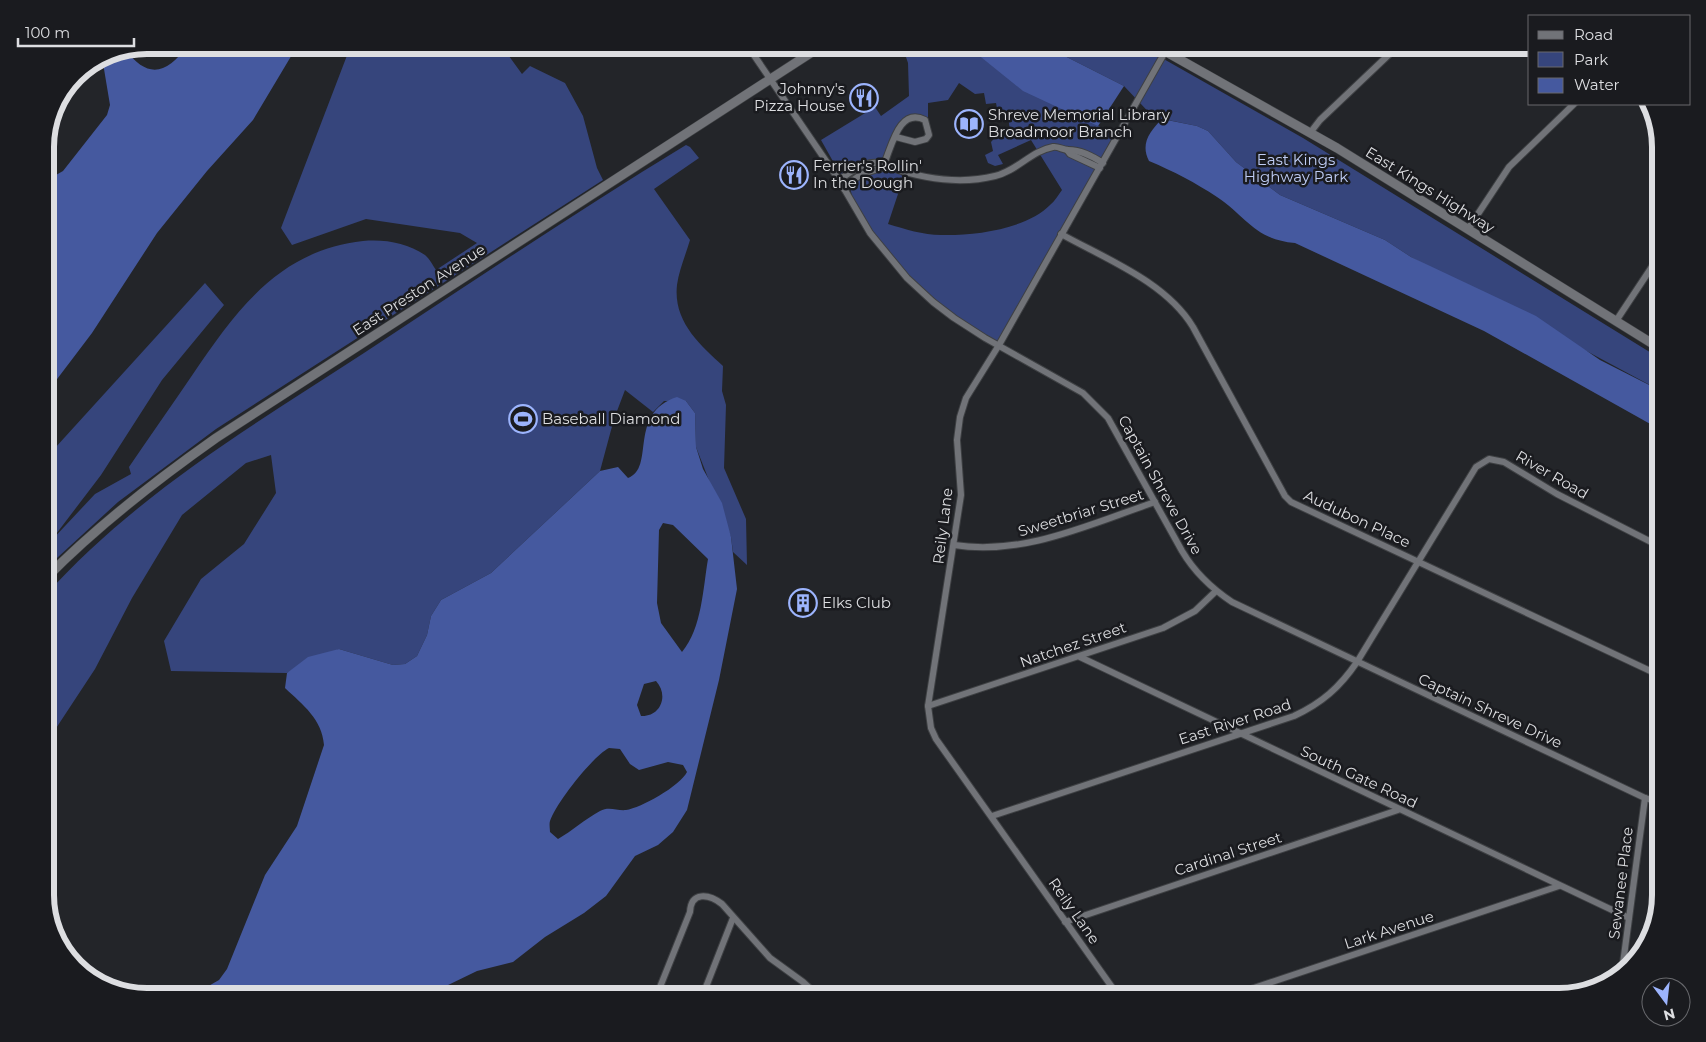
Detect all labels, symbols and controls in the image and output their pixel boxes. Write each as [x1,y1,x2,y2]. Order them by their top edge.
scale bar [18,15,134,47]
legend [1528,15,1691,105]
text: 100 m [25,23,70,42]
text: Road [1574,25,1613,44]
text: Park [1574,50,1608,69]
text: Water [1574,75,1620,94]
place label: Johnny's Pizza House [754,79,845,115]
restaurant icon: Johnny's Pizza House [849,83,879,113]
place label: Shreve Memorial Library Broadmoor Branch [988,105,1171,141]
library icon: Shreve Memorial Library Broadmoor Branch [954,109,984,139]
street label: East Kings Highway [1362,142,1499,237]
park label: East Kings Highway Park [1244,150,1348,186]
place label: Ferrier's Rollin' In the Dough [813,156,922,192]
restaurant icon: Ferrier's Rollin' In the Dough [779,160,809,190]
street label: East Preston Avenue [349,240,489,340]
sports icon: Baseball Diamond [508,404,538,434]
place label: Baseball Diamond [542,409,680,428]
street label: Captain Shreve Drive [1114,412,1207,558]
street label: River Road [1512,446,1592,503]
street label: Sweetbriar Street [1016,484,1146,541]
street label: Audubon Place [1301,486,1414,552]
street label: Reily Lane [928,487,957,565]
building icon: Elks Club [788,588,818,618]
place label: Elks Club [822,593,891,612]
street label: Natchez Street [1017,617,1129,672]
street label: Captain Shreve Drive [1415,669,1565,752]
street label: East River Road [1176,694,1293,749]
street label: South Gate Road [1297,741,1421,812]
street label: Sewanee Place [1604,826,1637,940]
street label: Cardinal Street [1172,827,1284,880]
street label: Reily Lane [1045,874,1104,948]
street label: Lark Avenue [1342,906,1436,953]
north arrow [1641,977,1691,1027]
text: N [1662,1004,1677,1025]

